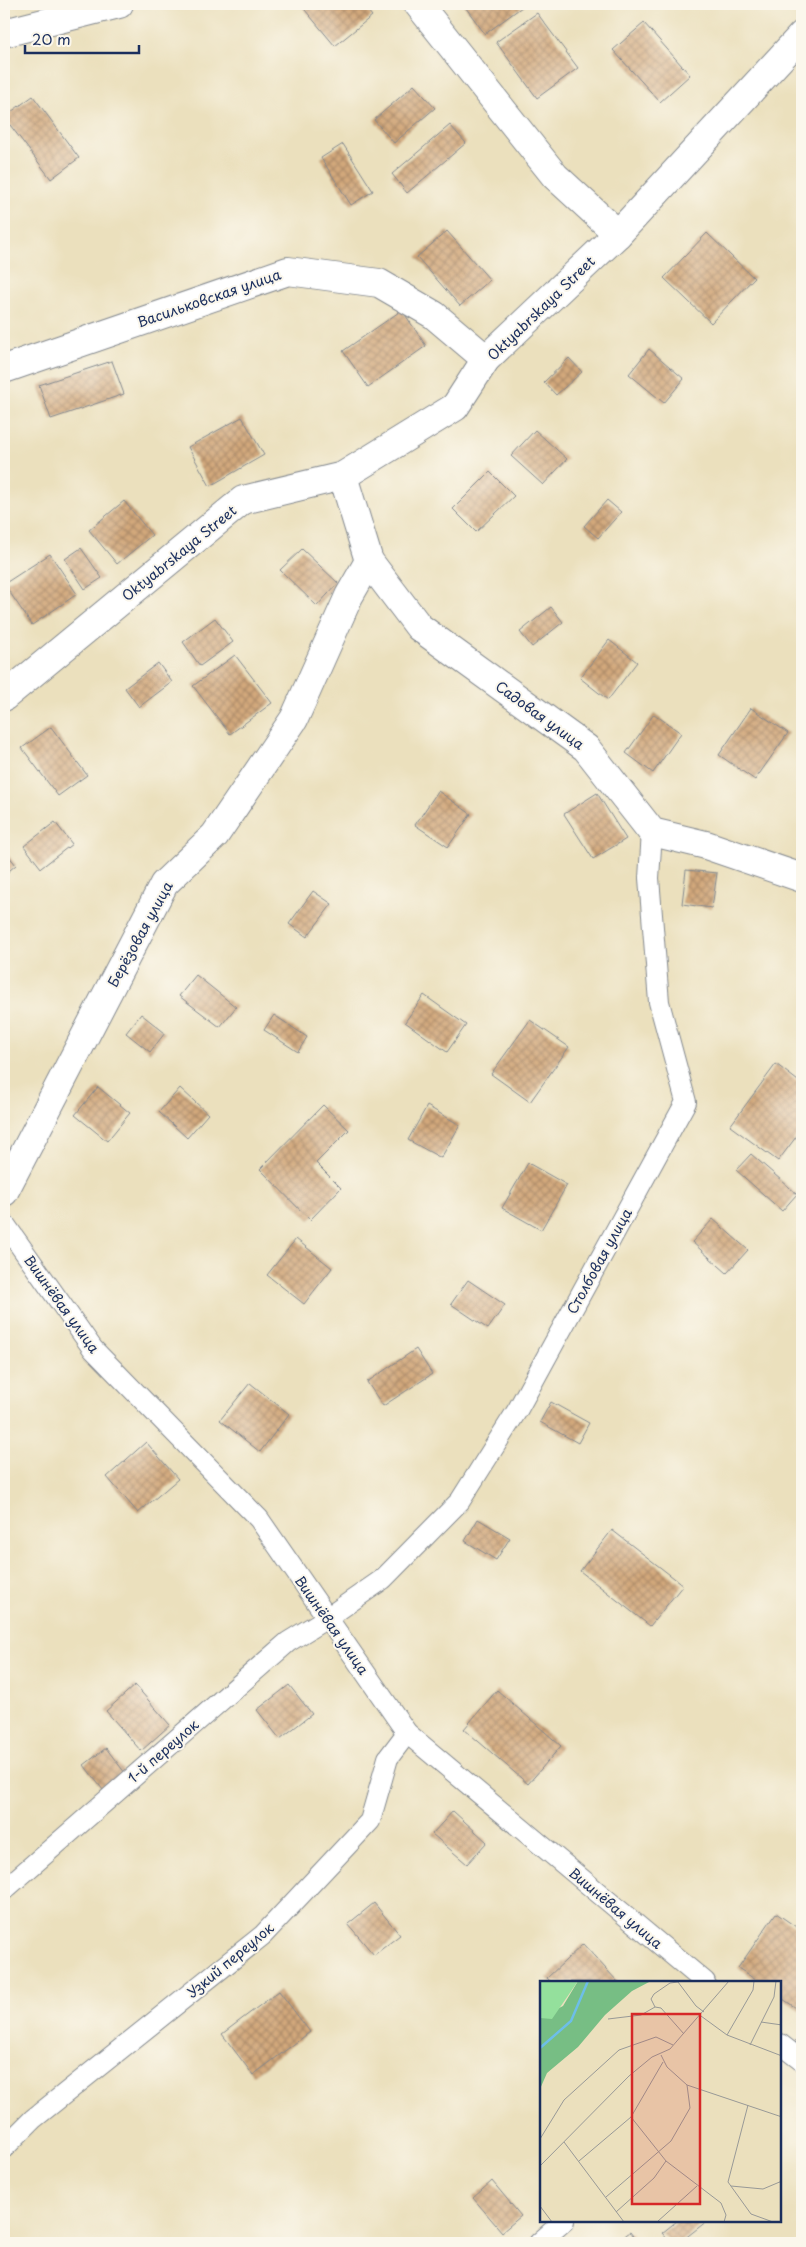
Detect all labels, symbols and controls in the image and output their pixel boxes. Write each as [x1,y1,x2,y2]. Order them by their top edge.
scale bar [25,22,139,54]
text: 20 m [32,27,71,50]
street label: Oktyabrskaya Street [482,251,600,365]
street label: Васильковская улица [134,263,284,332]
street label: Oktyabrskaya Street [117,500,241,606]
street label: Садовая улица [491,676,589,755]
street label: Берёзовая улица [102,877,178,991]
street label: Столбовая улица [561,1204,637,1318]
street label: Вишнёвая улица [19,1251,105,1357]
street label: Вишнёвая улица [290,1571,374,1679]
street label: 1-й переулок [123,1714,204,1788]
street label: Вишнёвая улица [565,1862,668,1954]
street label: Узкий переулок [182,1917,279,2003]
inset map [540,1981,781,2222]

